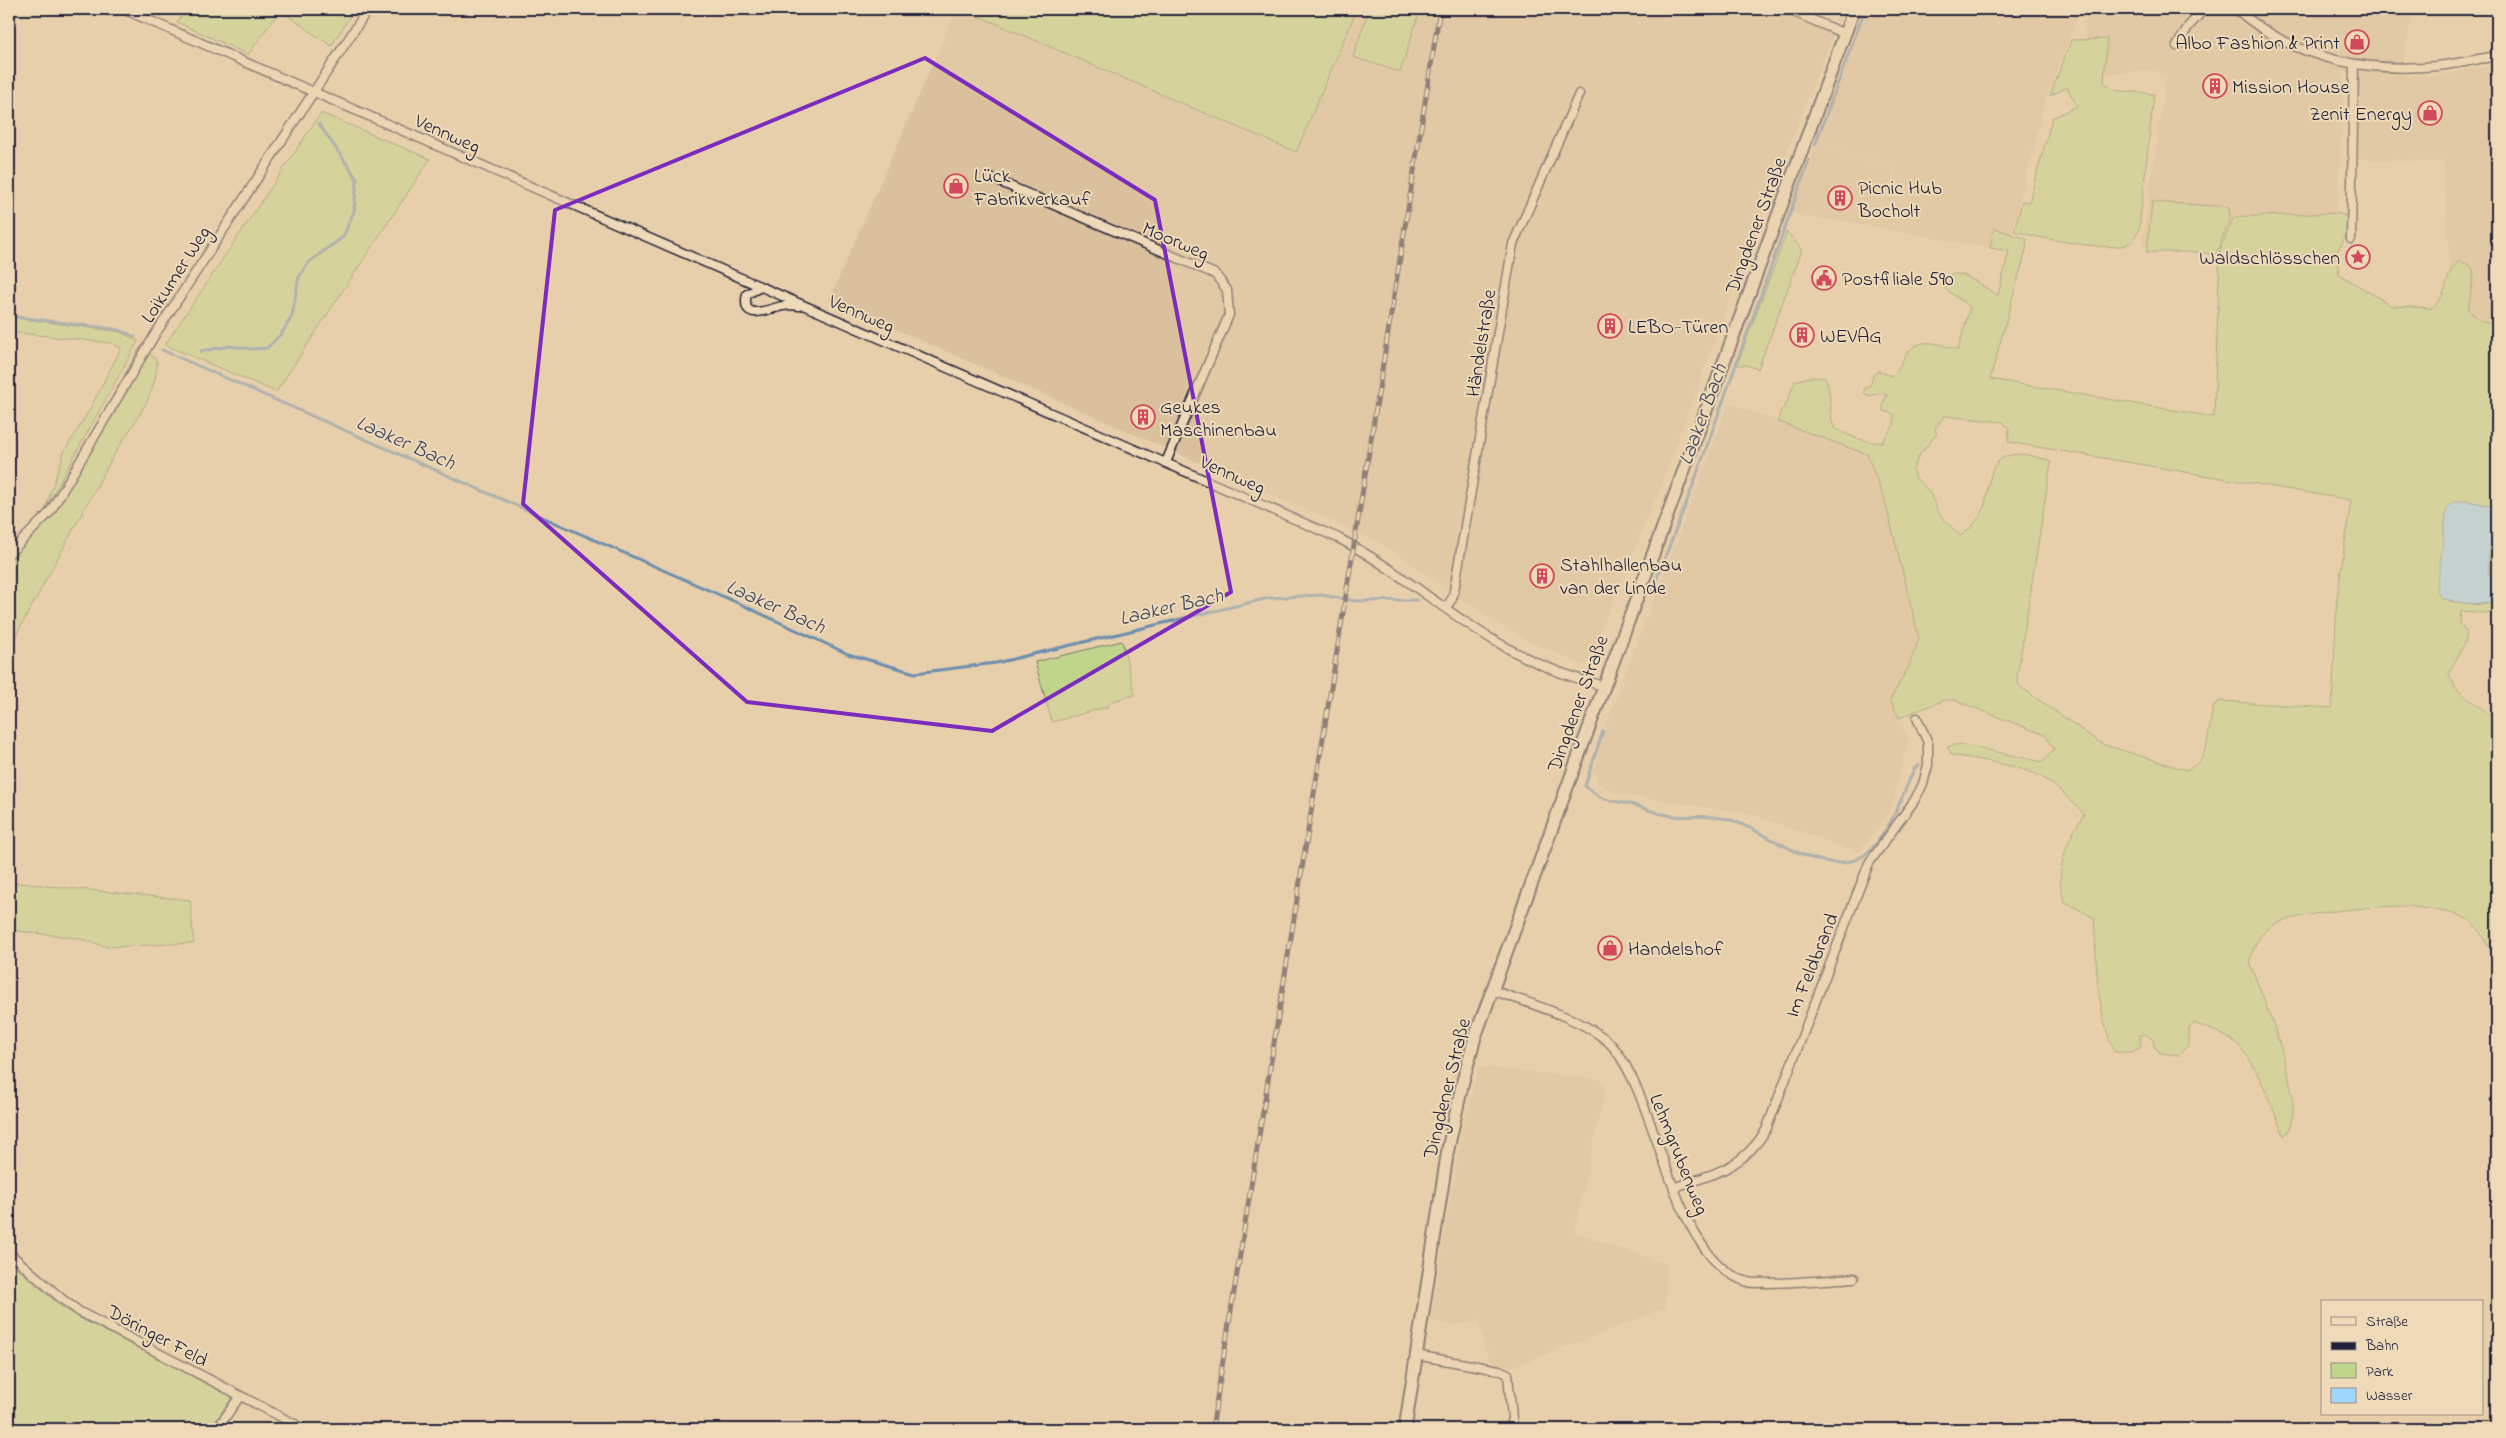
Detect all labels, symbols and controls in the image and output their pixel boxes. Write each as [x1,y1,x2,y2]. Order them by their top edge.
shop icon: Albo Fashion & Print [2344,29,2370,55]
place label: Albo Fashion & Print [2175,30,2340,59]
building icon: Mission House [2202,73,2228,99]
place label: Mission House [2232,74,2350,103]
shop icon: Zenit Energy [2417,100,2443,126]
place label: Zenit Energy [2309,101,2412,131]
street label: Vennweg [408,108,484,164]
street label: Dingdener Straße [1719,154,1796,299]
place label: Lück Fabrikverkauf [973,163,1091,215]
shop icon: Lück Fabrikverkauf [943,173,969,199]
place label: Picnic Hub Bocholt [1857,175,1942,227]
building icon: Picnic Hub Bocholt [1827,185,1853,211]
street label: Moorweg [1137,215,1213,270]
street label: Loikumer Weg [135,221,220,330]
place icon: Waldschlösschen [2345,244,2371,270]
place label: Waldschlösschen [2199,245,2340,274]
public building icon: Postfiliale 590 [1811,265,1837,291]
place label: Postfiliale 590 [1842,266,1954,295]
street label: Vennweg [822,288,899,343]
street label: Händelstraße [1460,288,1505,399]
building icon: LEBO-Türen [1597,313,1623,339]
place label: LEBO-Türen [1628,314,1728,343]
building icon: WEVAG [1789,322,1815,348]
place label: WEVAG [1820,323,1882,352]
water label: Laaker Bach [1672,359,1736,469]
place label: Geukes Maschinenbau [1160,394,1277,446]
building icon: Geukes Maschinenbau [1130,404,1156,430]
water label: Laaker Bach [351,409,460,479]
street label: Vennweg [1193,449,1269,505]
place label: Stahlhallenbau van der Linde [1560,552,1682,604]
building icon: Stahlhallenbau van der Linde [1529,563,1555,589]
water label: Laaker Bach [721,573,830,643]
water label: Laaker Bach [1117,581,1227,634]
street label: Dingdener Straße [1541,632,1618,777]
street label: Im Feldbrand [1779,909,1847,1023]
shop icon: Handelshof [1597,935,1623,961]
place label: Handelshof [1628,936,1724,965]
street label: Dingdener Straße [1417,1016,1481,1163]
street label: Lehmgrubenweg [1639,1090,1715,1220]
street label: Döringer Feld [100,1298,212,1377]
legend [2321,1300,2484,1416]
text: Straße [2366,1311,2408,1333]
text: Bahn [2365,1335,2399,1357]
text: Park [2366,1361,2394,1383]
text: Wasser [2366,1385,2413,1407]

